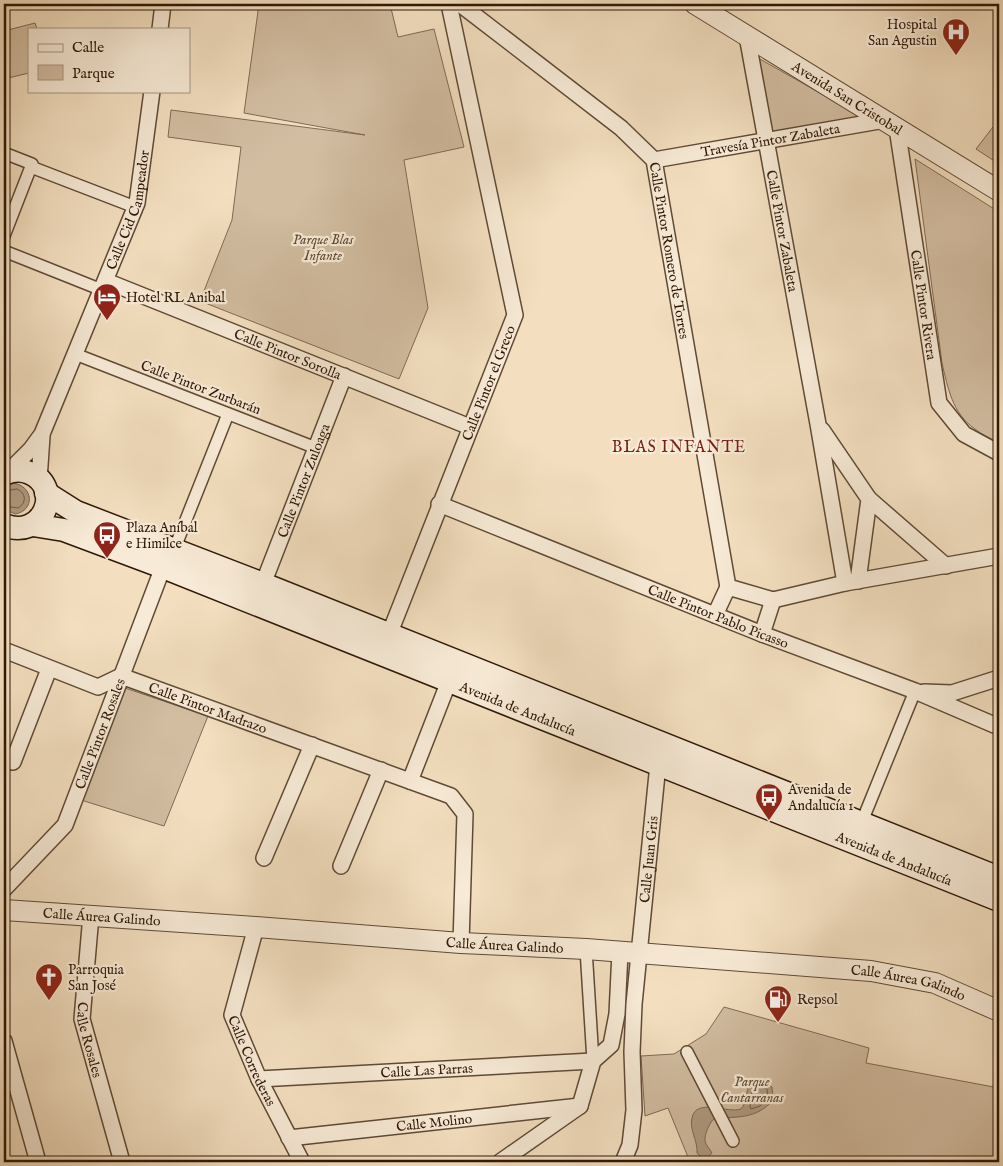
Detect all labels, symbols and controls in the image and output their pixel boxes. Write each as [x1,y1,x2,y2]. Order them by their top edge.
place label: Hospital San Agustin [868,16,938,50]
hospital icon: Hospital San Agustin [941,17,971,56]
legend [28,28,190,92]
text: Calle [72,38,104,57]
street label: Avenida San Cristobal [787,57,906,140]
text: Parque [72,64,115,83]
street label: Travesía Pintor Zabaleta [700,120,842,162]
street label: Calle Cid Campeador [103,149,154,273]
street label: Calle Pintor Romero de Torres [645,161,693,340]
street label: Calle Pintor Zabaleta [762,169,802,294]
park label: Parque Blas Infante [293,231,354,265]
street label: Calle Pintor Rivera [906,249,940,362]
hotel icon: Hotel RL Anibal [92,282,122,321]
place label: Hotel RL Anibal [126,289,225,307]
street label: Calle Pintor el Greco [458,322,520,444]
street label: Calle Pintor Sorolla [231,325,345,385]
street label: Calle Pintor Zurbarán [138,357,264,419]
street label: Calle Pintor Zuloaga [274,420,335,541]
district label: BLAS INFANTE [612,438,746,458]
place label: Plaza Aníbal e Himilce [126,519,198,553]
bus stop icon: Plaza Aníbal e Himilce [92,520,122,559]
street label: Calle Pintor Pablo Picasso [645,581,791,653]
street label: Calle Pintor Rosales [71,676,130,792]
street label: Avenida de Andalucía [456,678,579,741]
street label: Calle Pintor Madrazo [146,679,270,738]
place label: Avenida de Andalucía 1 [787,781,854,815]
bus stop icon: Avenida de Andalucía 1 [754,782,784,821]
street label: Calle Juan Gris [636,815,663,904]
street label: Avenida de Andalucía [832,827,955,891]
street label: Calle Áurea Galindo [42,905,162,931]
street label: Calle Áurea Galindo [445,934,564,958]
place label: Parroquia San José [68,961,125,995]
street label: Calle Áurea Galindo [850,961,969,1005]
church icon: Parroquia San José [34,962,64,1001]
fuel station icon: Repsol [763,984,793,1023]
place label: Repsol [797,991,838,1009]
street label: Calle Rosales [72,1001,106,1080]
street label: Calle Correderas [223,1013,280,1109]
street label: Calle Las Parras [380,1059,474,1082]
park label: Parque Cantarranas [721,1073,784,1107]
street label: Calle Molino [395,1110,474,1136]

